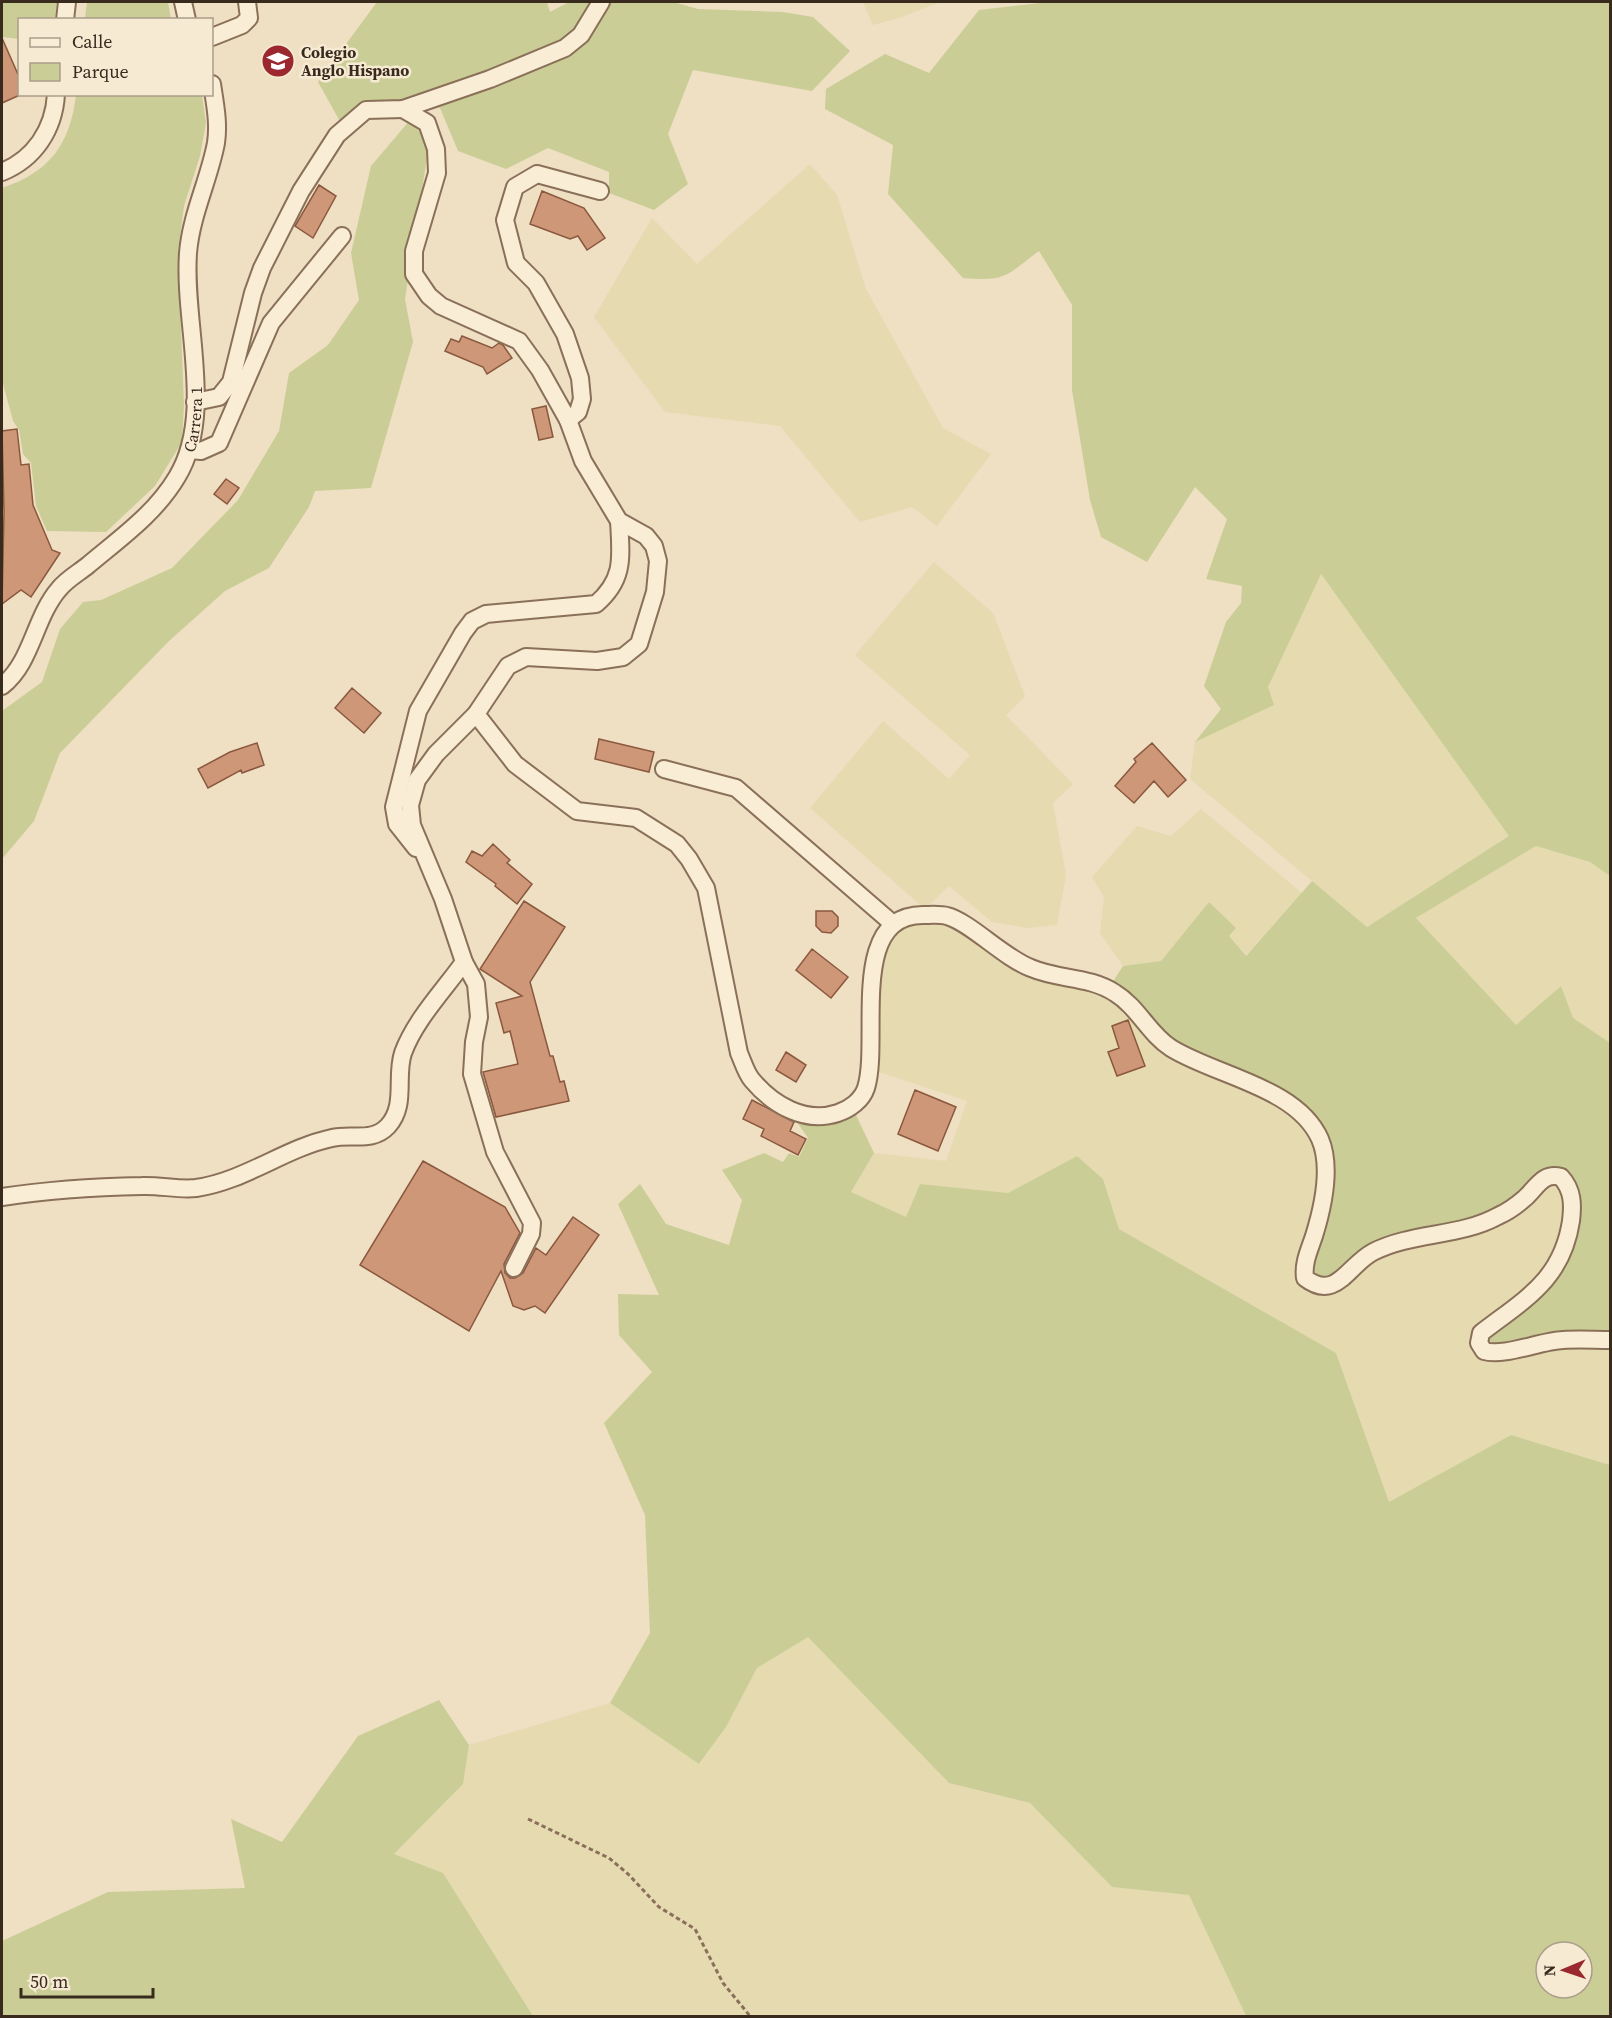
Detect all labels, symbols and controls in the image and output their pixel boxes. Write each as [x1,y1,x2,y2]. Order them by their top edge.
legend [18,18,213,96]
text: Calle [72,29,112,54]
place label: Colegio Anglo Hispano [301,41,409,81]
school or university icon: Colegio Anglo Hispano [260,43,296,79]
text: Parque [72,59,129,84]
street label: Carrera 1 [178,386,207,455]
north arrow [1534,1940,1594,2000]
scale bar [21,1961,153,1999]
text: N [1538,1964,1560,1977]
text: 50 m [30,1969,68,1994]

